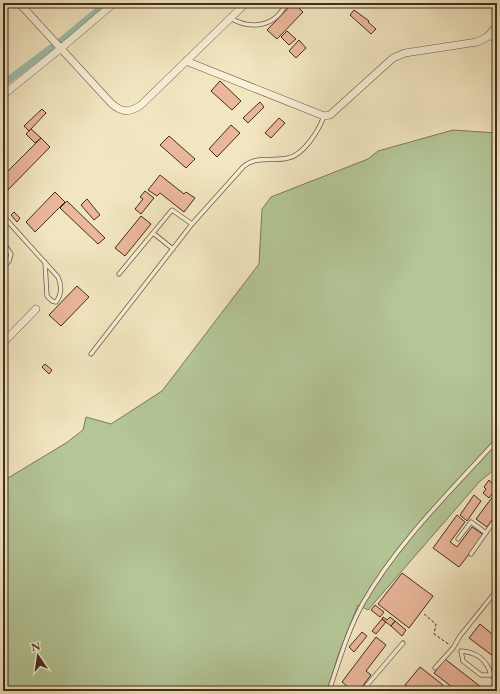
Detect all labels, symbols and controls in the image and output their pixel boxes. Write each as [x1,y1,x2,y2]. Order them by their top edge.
north arrow [18,636,58,676]
text: N [30,638,42,654]

